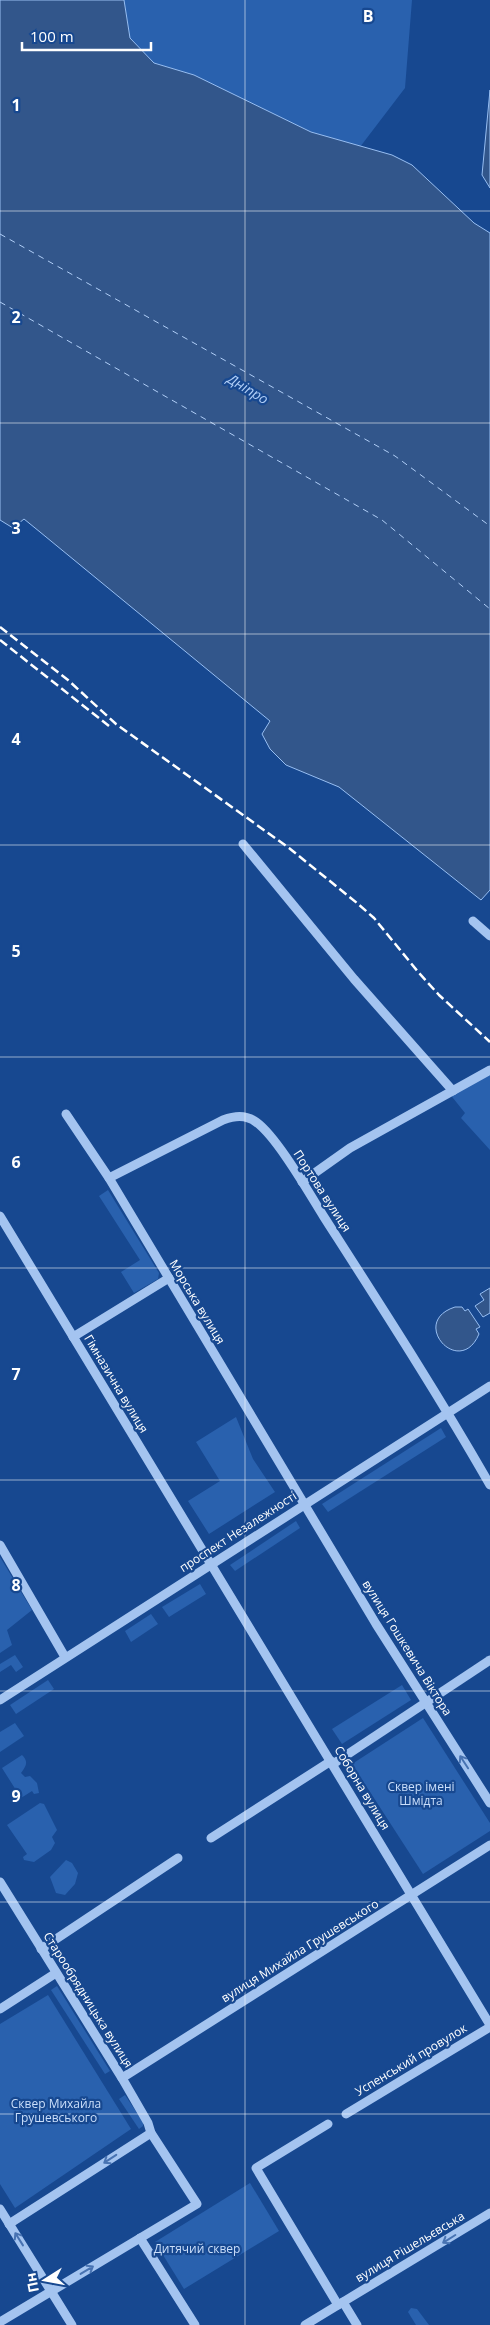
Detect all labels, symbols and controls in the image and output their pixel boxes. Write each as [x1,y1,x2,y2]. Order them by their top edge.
text: B [363,5,373,27]
scale bar [22,20,151,52]
text: 100 m [30,26,74,46]
text: 1 [11,94,21,116]
text: 2 [11,306,21,328]
water label: Дніпро [222,368,272,408]
text: 3 [11,517,21,539]
text: 4 [11,728,21,750]
text: 5 [11,940,21,962]
street label: Портова вулиця [290,1147,355,1235]
text: 6 [11,1151,21,1173]
street label: Морська вулиця [165,1256,229,1347]
street label: Гімназична вулиця [80,1331,153,1436]
text: 7 [11,1363,21,1385]
street label: проспект Незалежності [176,1487,300,1576]
text: 8 [11,1574,21,1596]
street label: вулиця Гошкевича Віктора [359,1577,456,1719]
street label: Соборна вулиця [331,1742,394,1833]
one-way arrow [458,1756,468,1770]
park label: Сквер імені Шмідта [387,1778,455,1809]
text: 9 [11,1785,21,1807]
street label: вулиця Михайла Грушевського [218,1895,382,2006]
street label: Старообрядницька вулиця [40,1929,137,2071]
street label: Успенський провулок [352,2019,470,2100]
park label: Сквер Михайла Грушевського [11,2095,101,2126]
one-way arrow [104,2154,118,2164]
street label: вулиця Рішельєвська [352,2207,468,2286]
one-way arrow [13,2232,24,2246]
one-way arrow [442,2234,456,2244]
park label: Дитячий сквер [154,2240,240,2257]
north arrow [20,2255,70,2305]
one-way arrow [80,2265,94,2275]
text: Пн [21,2271,43,2294]

